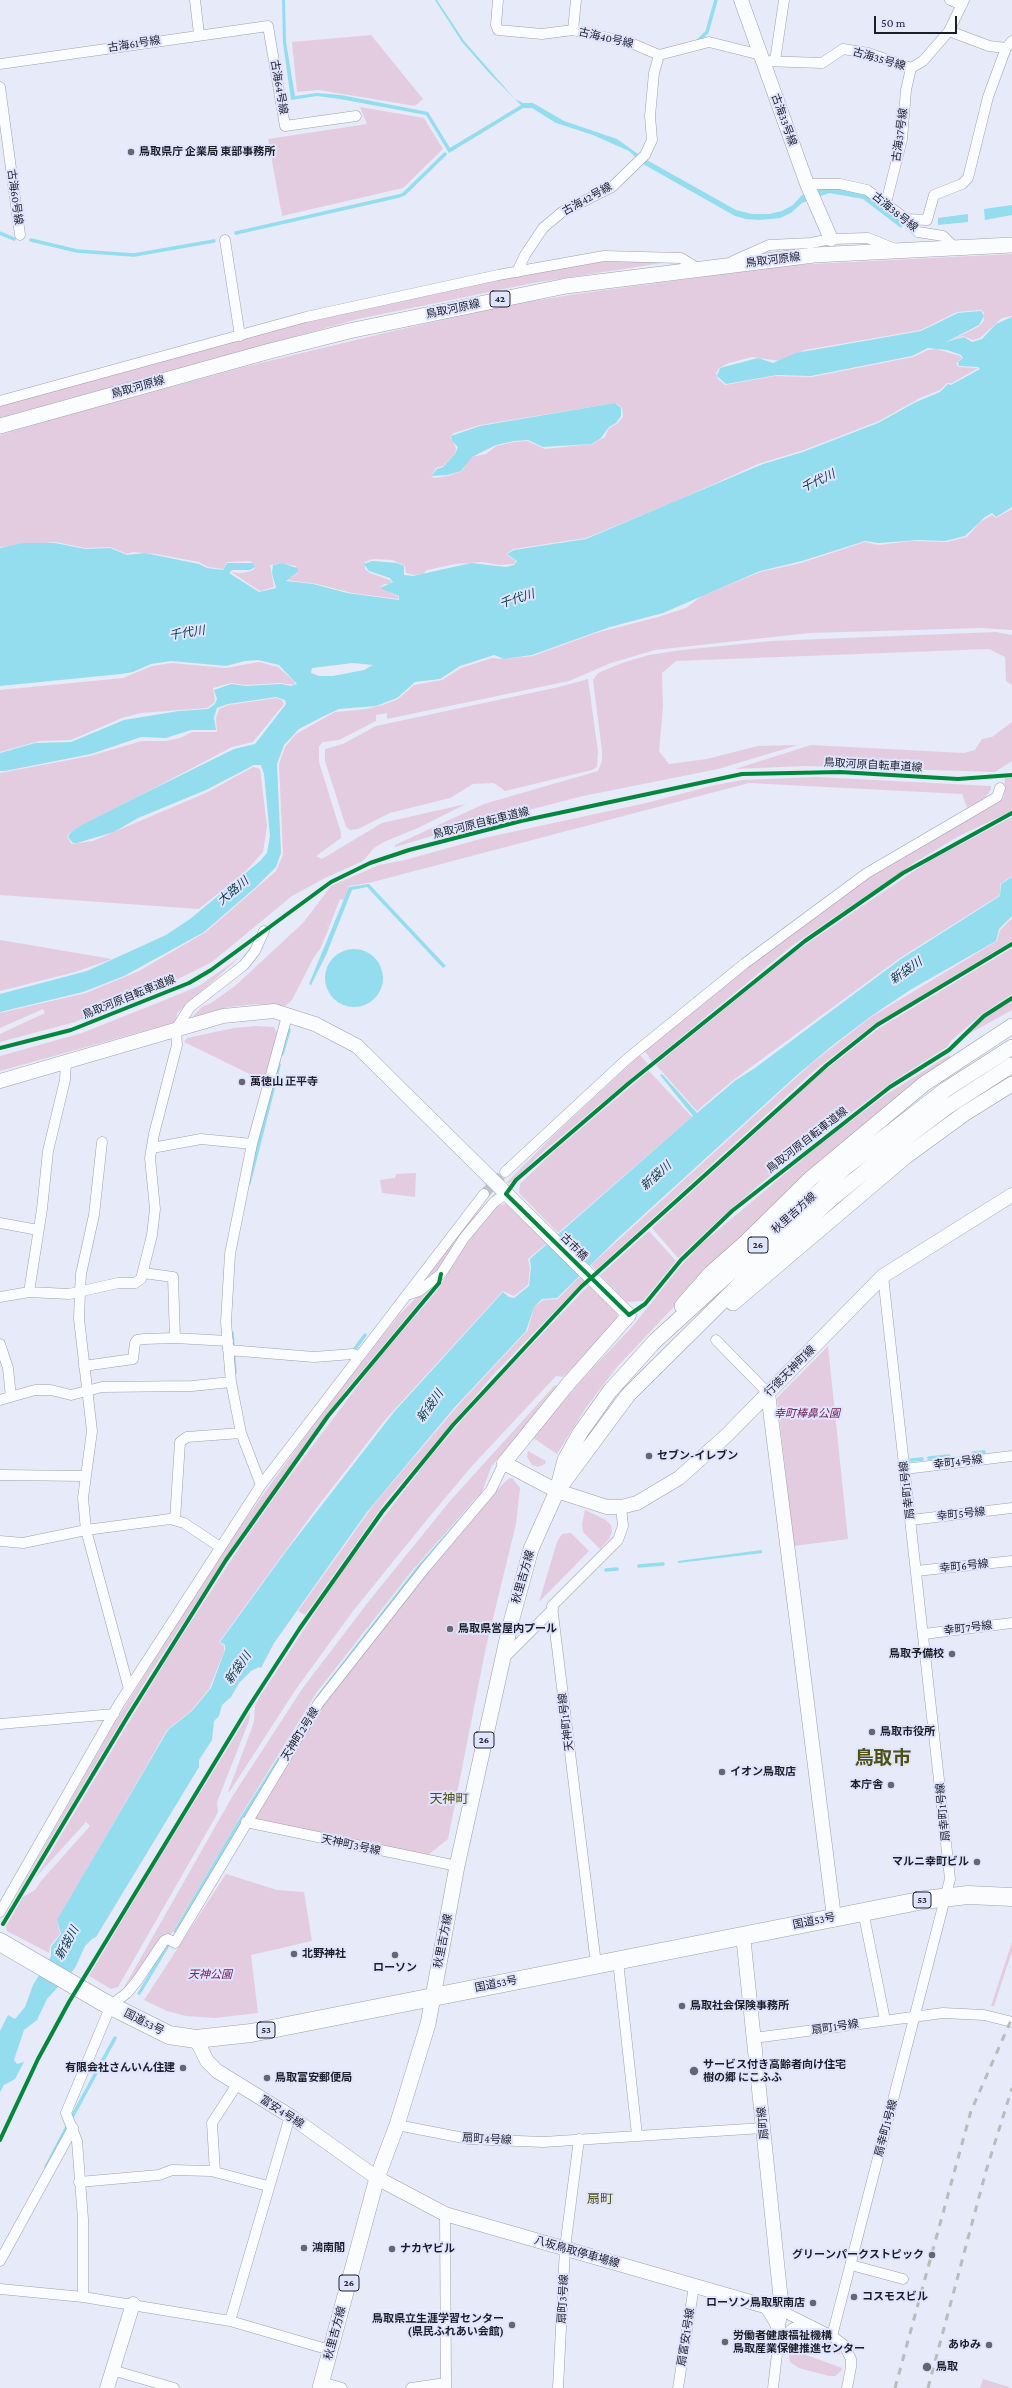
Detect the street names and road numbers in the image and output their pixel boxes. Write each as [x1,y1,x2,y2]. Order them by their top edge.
street label: 古海40号線 [577,25,635,51]
street label: 古海61号線 [107,33,161,55]
street label: 古海35号線 [851,45,907,73]
street label: 古海64号線 [268,59,290,115]
street label: 古海33号線 [768,92,800,148]
street label: 古海37号線 [890,107,910,163]
street label: 古海60号線 [5,168,25,226]
street label: 古海42号線 [560,180,614,218]
street label: 古海38号線 [869,190,921,234]
street label: 鳥取河原線 [745,250,801,270]
road number: 42 [490,291,510,307]
street label: 鳥取河原線 [425,297,481,321]
street label: 鳥取河原線 [110,373,166,401]
street label: 鳥取河原自転車道線 [823,756,923,774]
street label: 鳥取河原自転車道線 [431,805,531,841]
street label: 鳥取河原自転車道線 [81,972,177,1022]
street label: 鳥取河原自転車道線 [764,1104,850,1176]
street label: 秋里吉方線 [769,1190,819,1236]
street label: 古市橋 [558,1231,590,1263]
road number: 26 [748,1237,768,1253]
street label: 行徳天神町線 [762,1343,818,1399]
street label: 幸町4号線 [933,1452,983,1472]
street label: 扇幸町1号線 [897,1460,917,1520]
street label: 幸町5号線 [936,1505,986,1523]
street label: 秋里吉方線 [509,1549,537,1605]
street label: 幸町6号線 [939,1557,989,1575]
street label: 幸町7号線 [943,1618,993,1638]
street label: 天神町1号線 [556,1692,576,1752]
street label: 天神町2号線 [278,1705,322,1763]
road number: 26 [474,1732,494,1748]
street label: 扇幸町1号線 [933,1782,953,1842]
street label: 天神町3号線 [320,1832,382,1858]
road number: 53 [913,1892,931,1908]
street label: 国道53号 [792,1910,836,1932]
street label: 秋里吉方線 [431,1913,455,1969]
street label: 国道53号 [474,1973,518,1995]
street label: 国道53号 [122,2006,166,2038]
street label: 扇町1号線 [810,2017,860,2037]
road number: 53 [257,2022,275,2038]
street label: 富安4号線 [258,2093,306,2131]
street label: 扇幸町1号線 [872,2098,900,2158]
street label: 扇町線 [755,2106,771,2140]
street label: 扇町4号線 [462,2131,512,2147]
street label: 八坂鳥取停車場線 [533,2234,621,2270]
street label: 扇町3号線 [555,2274,571,2324]
road number: 26 [339,2275,359,2291]
street label: 秋里吉方線 [322,2305,348,2361]
street label: 扇富安1号線 [675,2307,697,2367]

